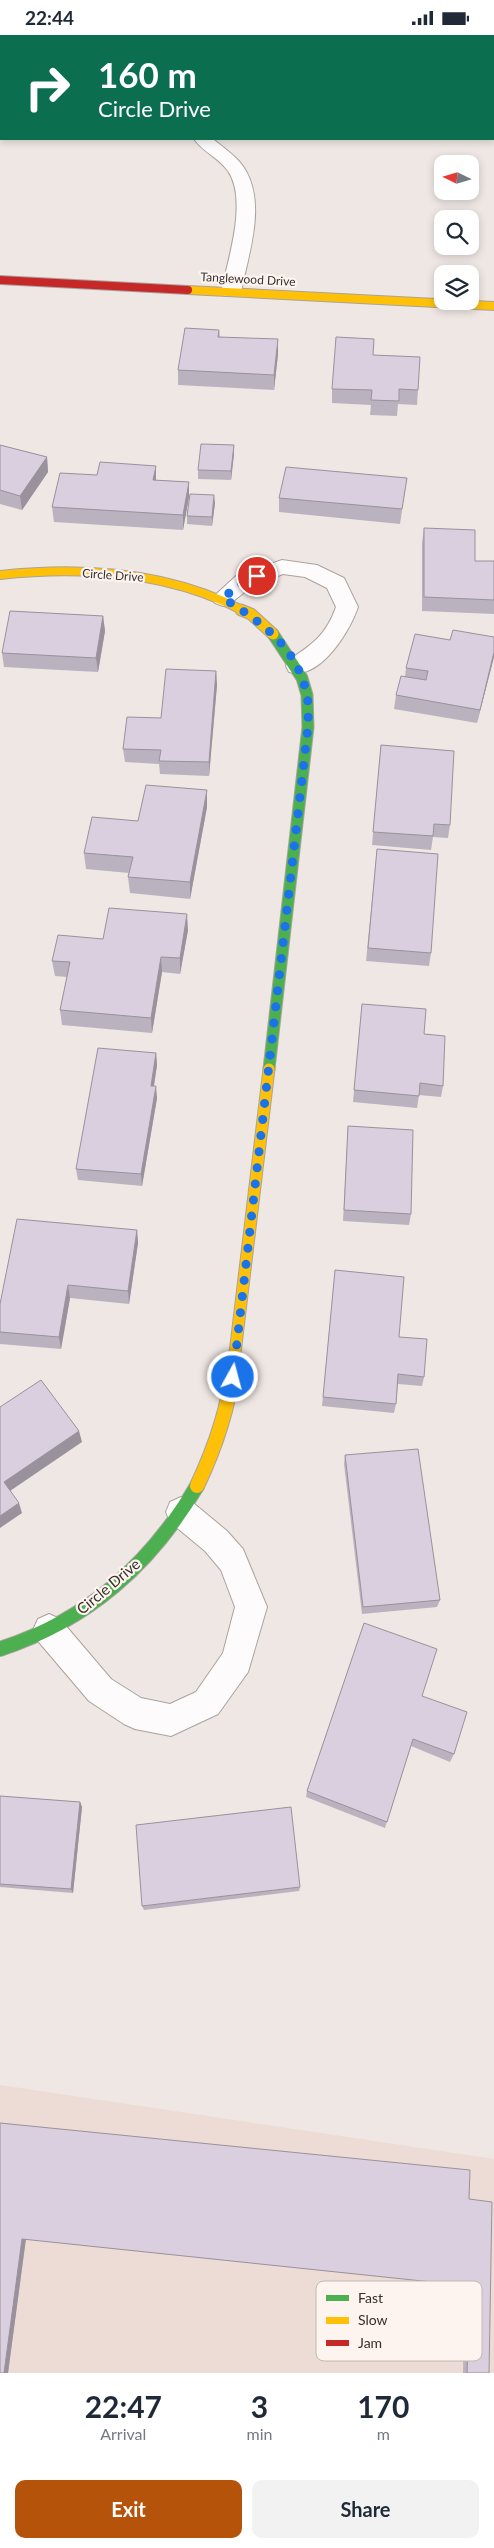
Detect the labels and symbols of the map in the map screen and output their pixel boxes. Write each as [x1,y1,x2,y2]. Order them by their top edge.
north arrow [434,155,479,200]
street label: Tanglewood Drive [200,269,296,289]
pin [236,555,278,597]
street label: Circle Drive [82,565,144,585]
position arrow [206,1350,258,1402]
street label: Circle Drive [73,1554,143,1618]
legend [316,2281,482,2361]
text: Fast [358,2289,383,2306]
text: Slow [358,2311,388,2328]
text: Jam [358,2334,382,2351]

